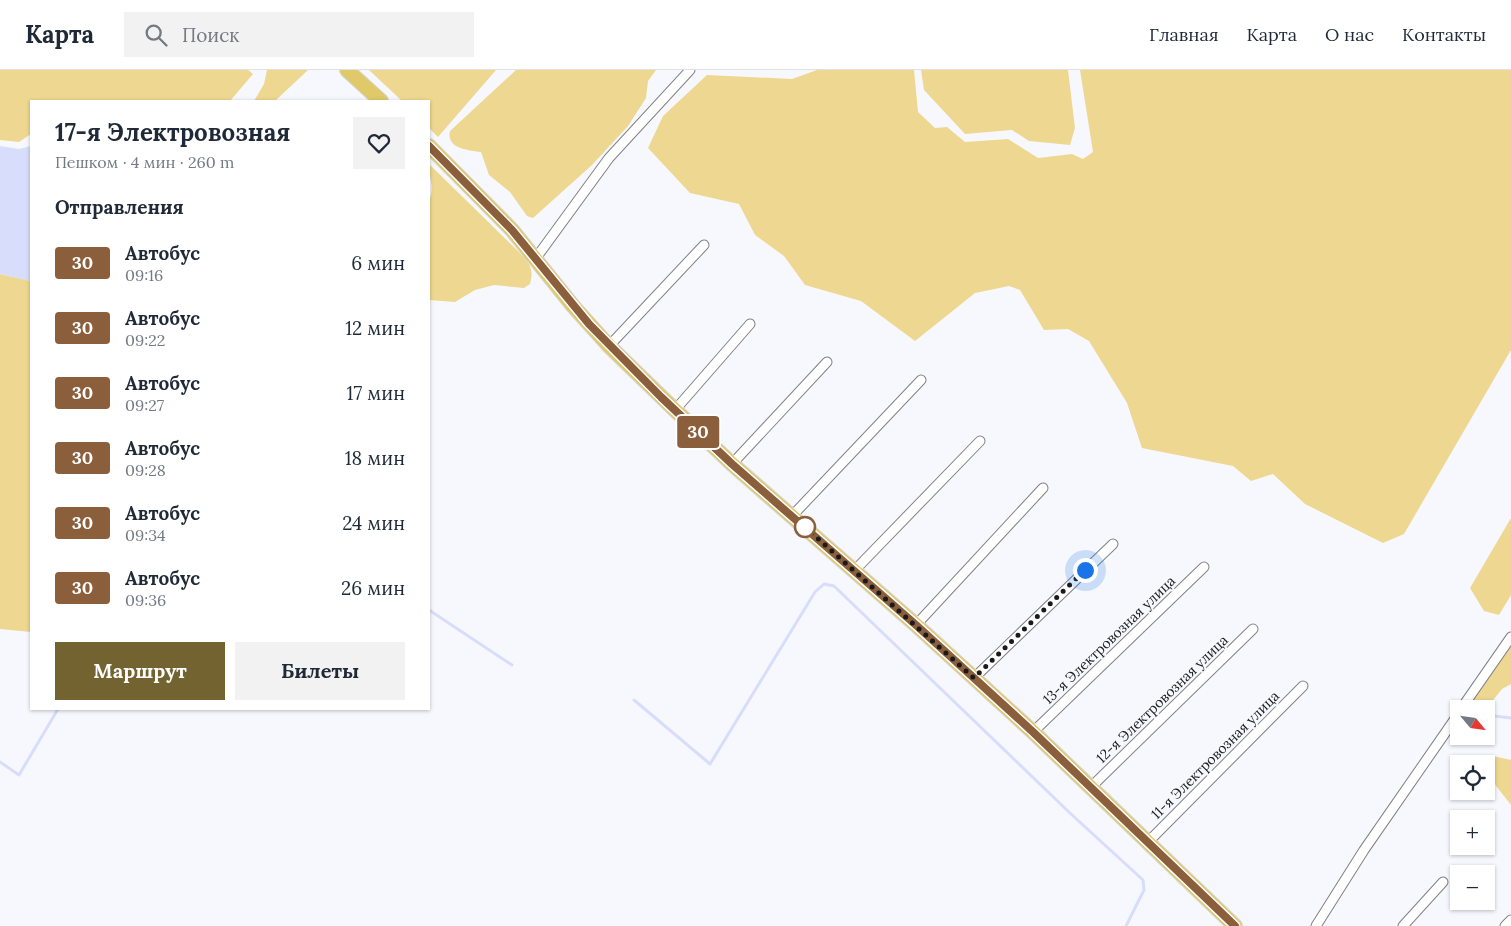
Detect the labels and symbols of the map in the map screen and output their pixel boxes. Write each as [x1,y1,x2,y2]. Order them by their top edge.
line badge: 30 [676,416,720,448]
unlabelled marker [794,516,816,538]
your location [1073,558,1098,583]
street label: 13-я Электровозная улица [1039,572,1179,708]
street label: 12-я Электровозная улица [1092,631,1232,767]
street label: 11-я Электровозная улица [1147,687,1283,823]
north arrow [1450,700,1495,745]

